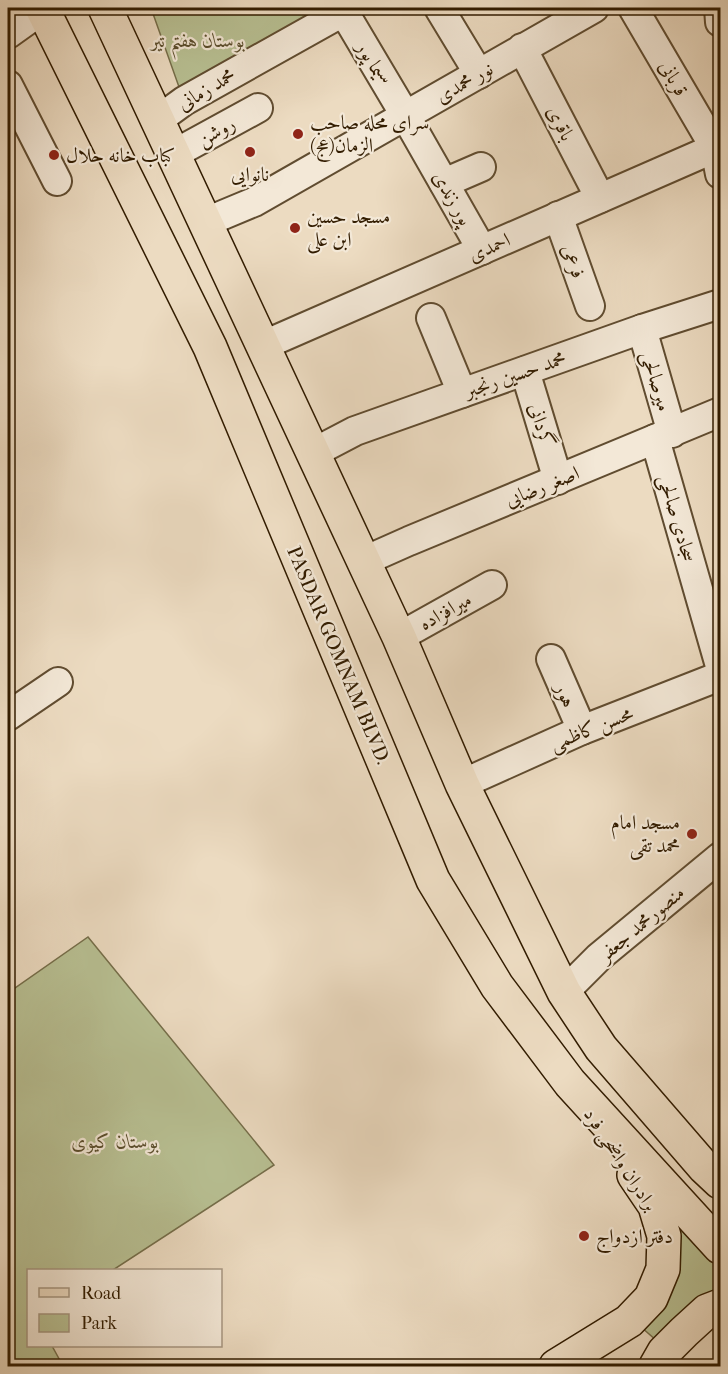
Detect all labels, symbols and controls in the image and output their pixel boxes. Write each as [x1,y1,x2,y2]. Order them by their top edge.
park label: بوستان هفتم تیر [149,29,245,60]
street label: سیما پور [348,36,395,91]
street label: قربانی [653,56,693,101]
street label: نور محمدی [432,57,498,109]
street label: محمد زمانی [173,63,239,116]
street label: باقری [541,102,579,145]
place label: سرای محله صاحب الزمان(عج) [310,111,429,162]
street label: روشن [193,112,240,153]
marker: سرای محله صاحب الزمان(عج) [291,127,305,141]
place label: کباب خانه حلال [66,144,175,168]
marker: نانوایی [243,145,257,159]
marker: کباب خانه حلال [47,148,61,162]
place label: نانوایی [231,163,269,188]
street label: پور زندی [425,167,478,232]
place label: مسجد حسین ابن علی [307,205,390,254]
marker: مسجد حسین ابن علی [288,221,302,235]
street label: احمدی [465,228,514,267]
street label: فرعی [556,241,590,282]
street label: محمد حسین رنجبر [459,346,569,404]
street label: میرصالحی [635,348,676,414]
street label: گردانی [523,400,561,450]
street label: اصغر رضایی [502,461,583,514]
street label: سجادی صالحی [652,472,701,565]
street label: PASDAR GOMNAM BLVD. [282,543,395,768]
street label: میرافزاده [415,588,476,636]
street label: هور [549,678,581,711]
street label: محسن کاظمی [546,701,637,757]
place label: مسجد امام محمد تقی [611,811,680,860]
marker: مسجد امام محمد تقی [685,827,699,841]
street label: منصورمحمد جعفر [592,881,690,968]
street label: برادران واضحی فرد [577,1103,663,1217]
park label: بوستان کیوی [71,1130,159,1154]
place label: دفتر ازدواج [596,1225,673,1254]
marker: دفتر ازدواج [577,1229,591,1243]
legend [27,1269,222,1347]
text: Road [81,1283,121,1304]
text: Park [81,1313,118,1334]

